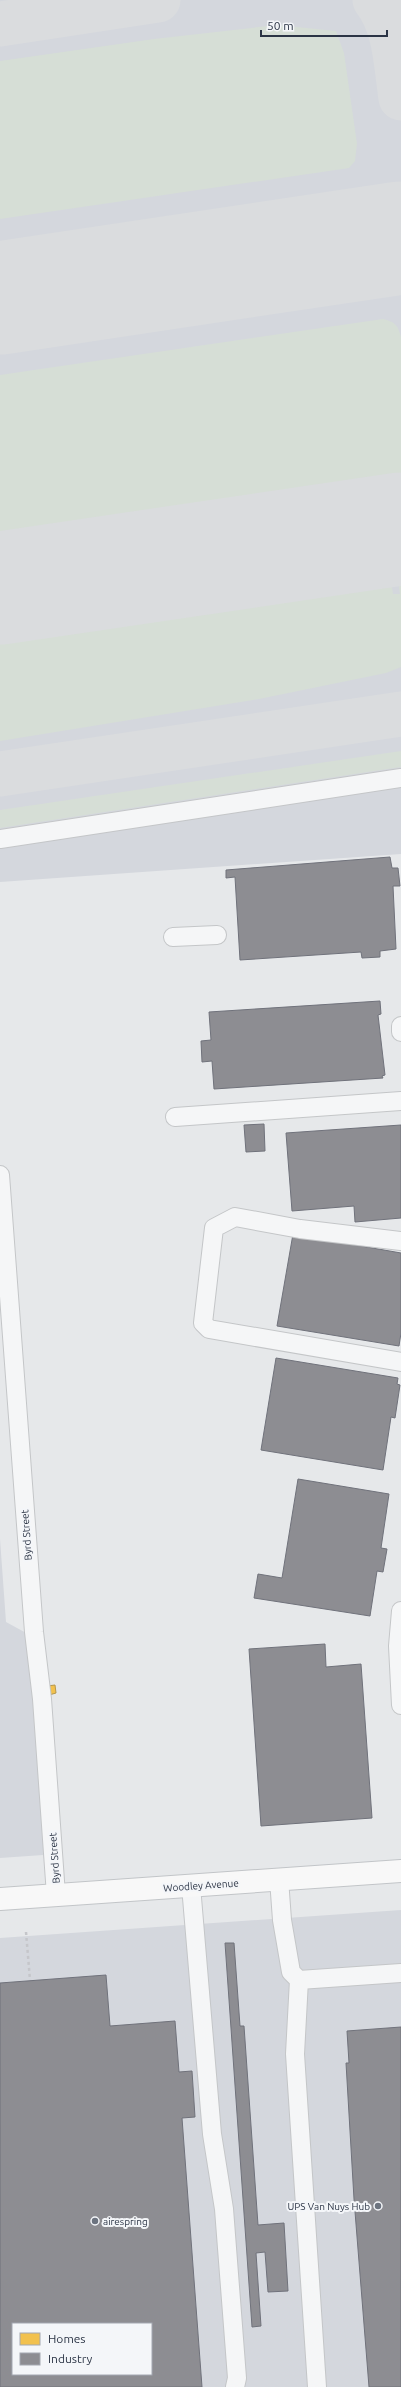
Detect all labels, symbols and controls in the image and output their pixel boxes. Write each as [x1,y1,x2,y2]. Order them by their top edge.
scale bar [261,12,387,38]
text: 50 m [267,19,294,32]
street label: Byrd Street [19,1509,34,1561]
street label: Byrd Street [47,1832,62,1884]
street label: Woodley Avenue [163,1877,239,1894]
place label: UPS Van Nuys Hub [288,2201,370,2212]
marker: UPS Van Nuys Hub [373,2201,383,2211]
marker: airespring [90,2216,100,2226]
place label: airespring [103,2216,148,2227]
legend [12,2323,152,2375]
text: Homes [48,2332,86,2345]
text: Industry [48,2352,93,2365]

